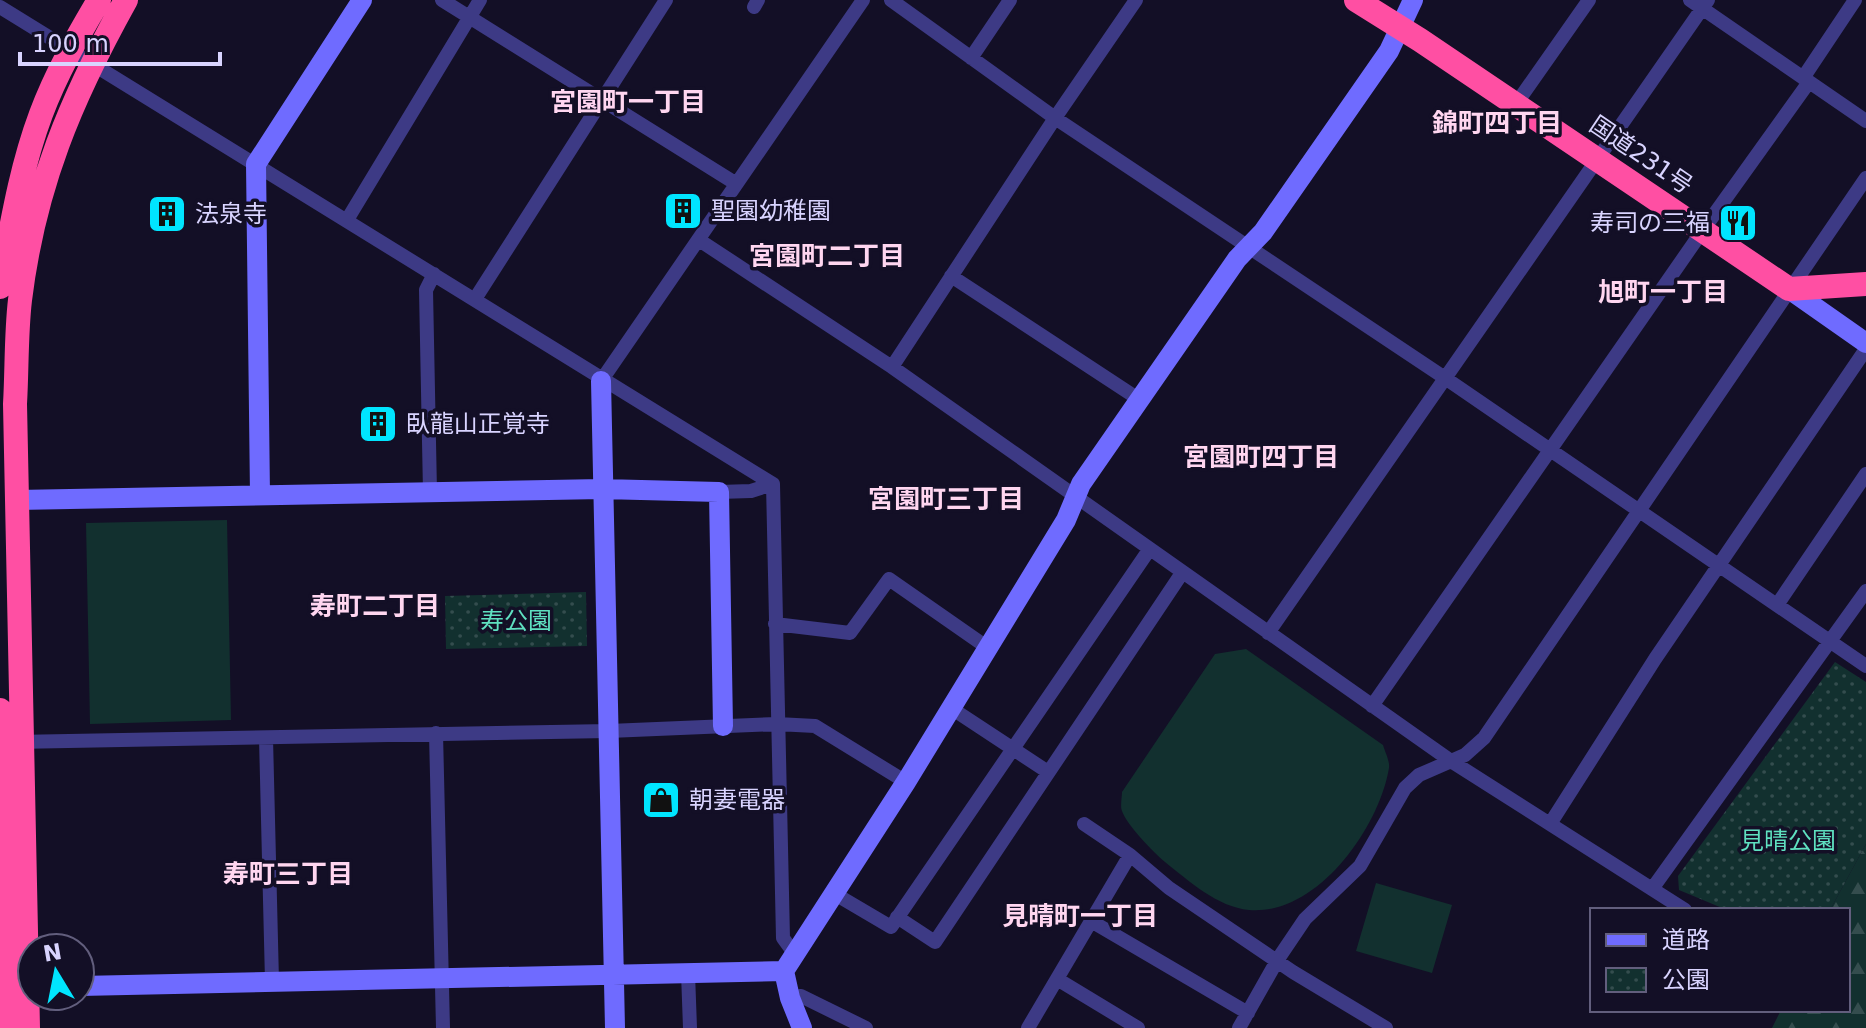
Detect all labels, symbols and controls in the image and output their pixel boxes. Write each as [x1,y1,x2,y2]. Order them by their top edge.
scale bar [20,16,220,66]
text: 100 m [32,30,109,58]
district label: 宮園町一丁目 [550,87,706,117]
district label: 錦町四丁目 [1432,108,1562,138]
street label: 国道231号 [1584,110,1698,200]
building icon: 聖園幼稚園 [662,190,704,232]
building icon: 法泉寺 [146,193,188,235]
place label: 聖園幼稚園 [711,197,831,225]
place label: 法泉寺 [195,200,267,228]
restaurant icon: 寿司の三福 [1717,202,1759,244]
place label: 寿司の三福 [1590,209,1710,237]
district label: 宮園町二丁目 [749,241,905,271]
district label: 旭町一丁目 [1598,277,1728,307]
building icon: 臥龍山正覚寺 [357,403,399,445]
place label: 臥龍山正覚寺 [406,410,550,438]
district label: 宮園町四丁目 [1183,442,1339,472]
district label: 宮園町三丁目 [868,484,1024,514]
district label: 寿町二丁目 [310,591,440,621]
park label: 寿公園 [480,607,552,635]
shop icon: 朝妻電器 [640,779,682,821]
place label: 朝妻電器 [689,786,785,814]
park label: 見晴公園 [1740,827,1836,855]
district label: 寿町三丁目 [223,859,353,889]
district label: 見晴町一丁目 [1002,901,1158,931]
legend [1590,908,1850,1012]
text: 道路 [1662,926,1710,954]
north arrow [16,932,96,1012]
text: N [41,939,64,967]
text: 公園 [1662,966,1710,994]

